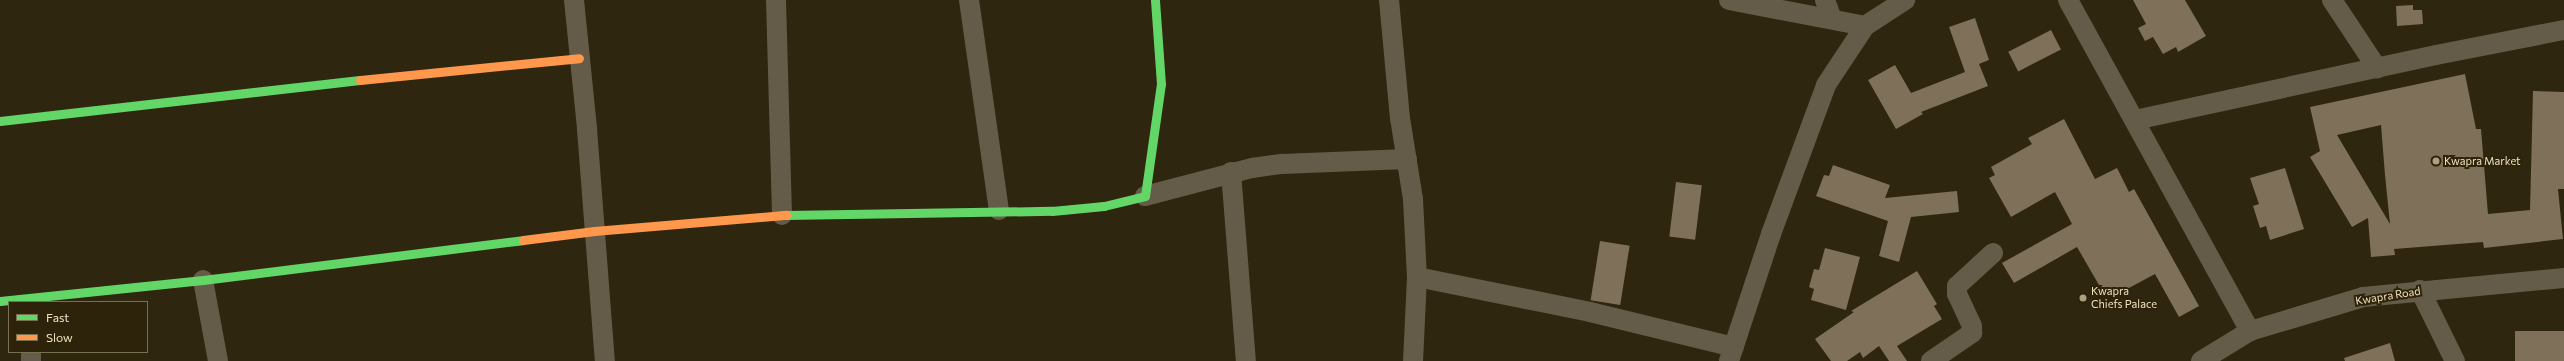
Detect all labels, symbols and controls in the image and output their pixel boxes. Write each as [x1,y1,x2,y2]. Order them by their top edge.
place label: Kwapra Market [2444,154,2521,168]
marker: Kwapra Market [2431,156,2441,166]
street label: Kwapra Road [2354,284,2422,308]
place label: Kwapra Chiefs Palace [2091,285,2157,311]
marker: Kwapra Chiefs Palace [2078,293,2088,303]
legend [8,301,148,353]
text: Fast [46,310,69,324]
text: Slow [46,330,73,344]

